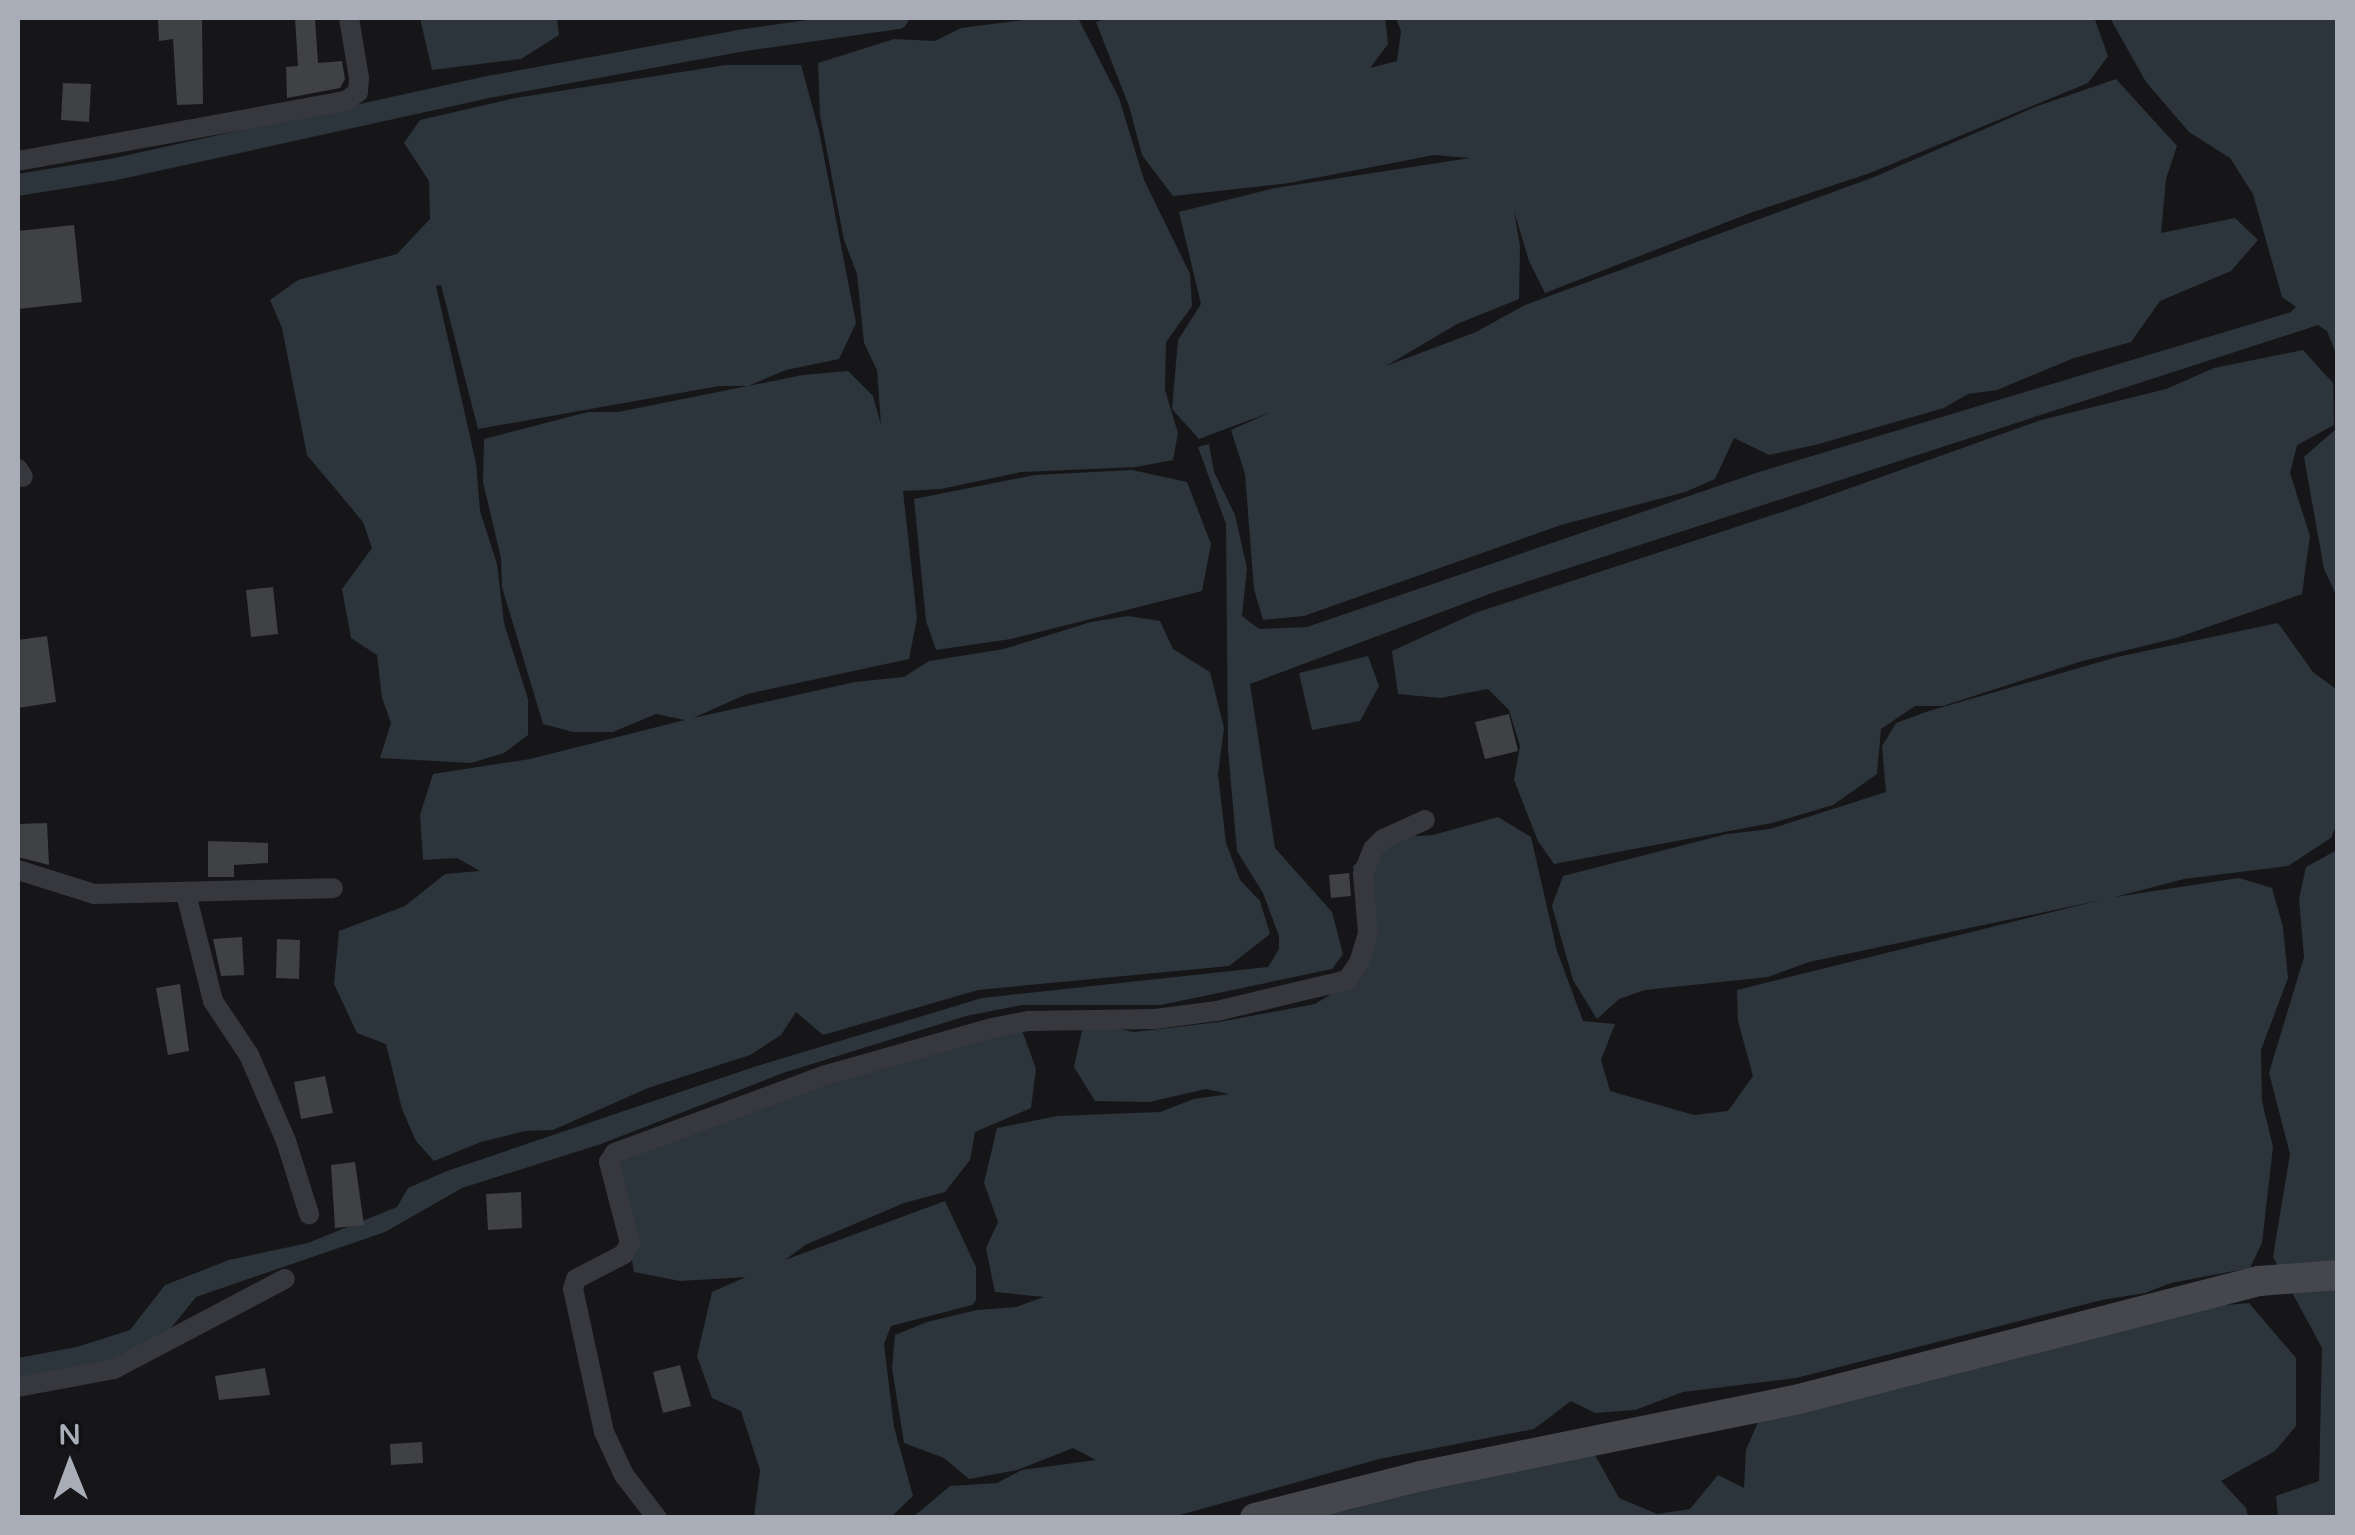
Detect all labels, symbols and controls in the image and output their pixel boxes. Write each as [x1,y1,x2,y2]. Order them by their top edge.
north arrow [20,1415,120,1515]
text: N [58,1418,81,1452]

